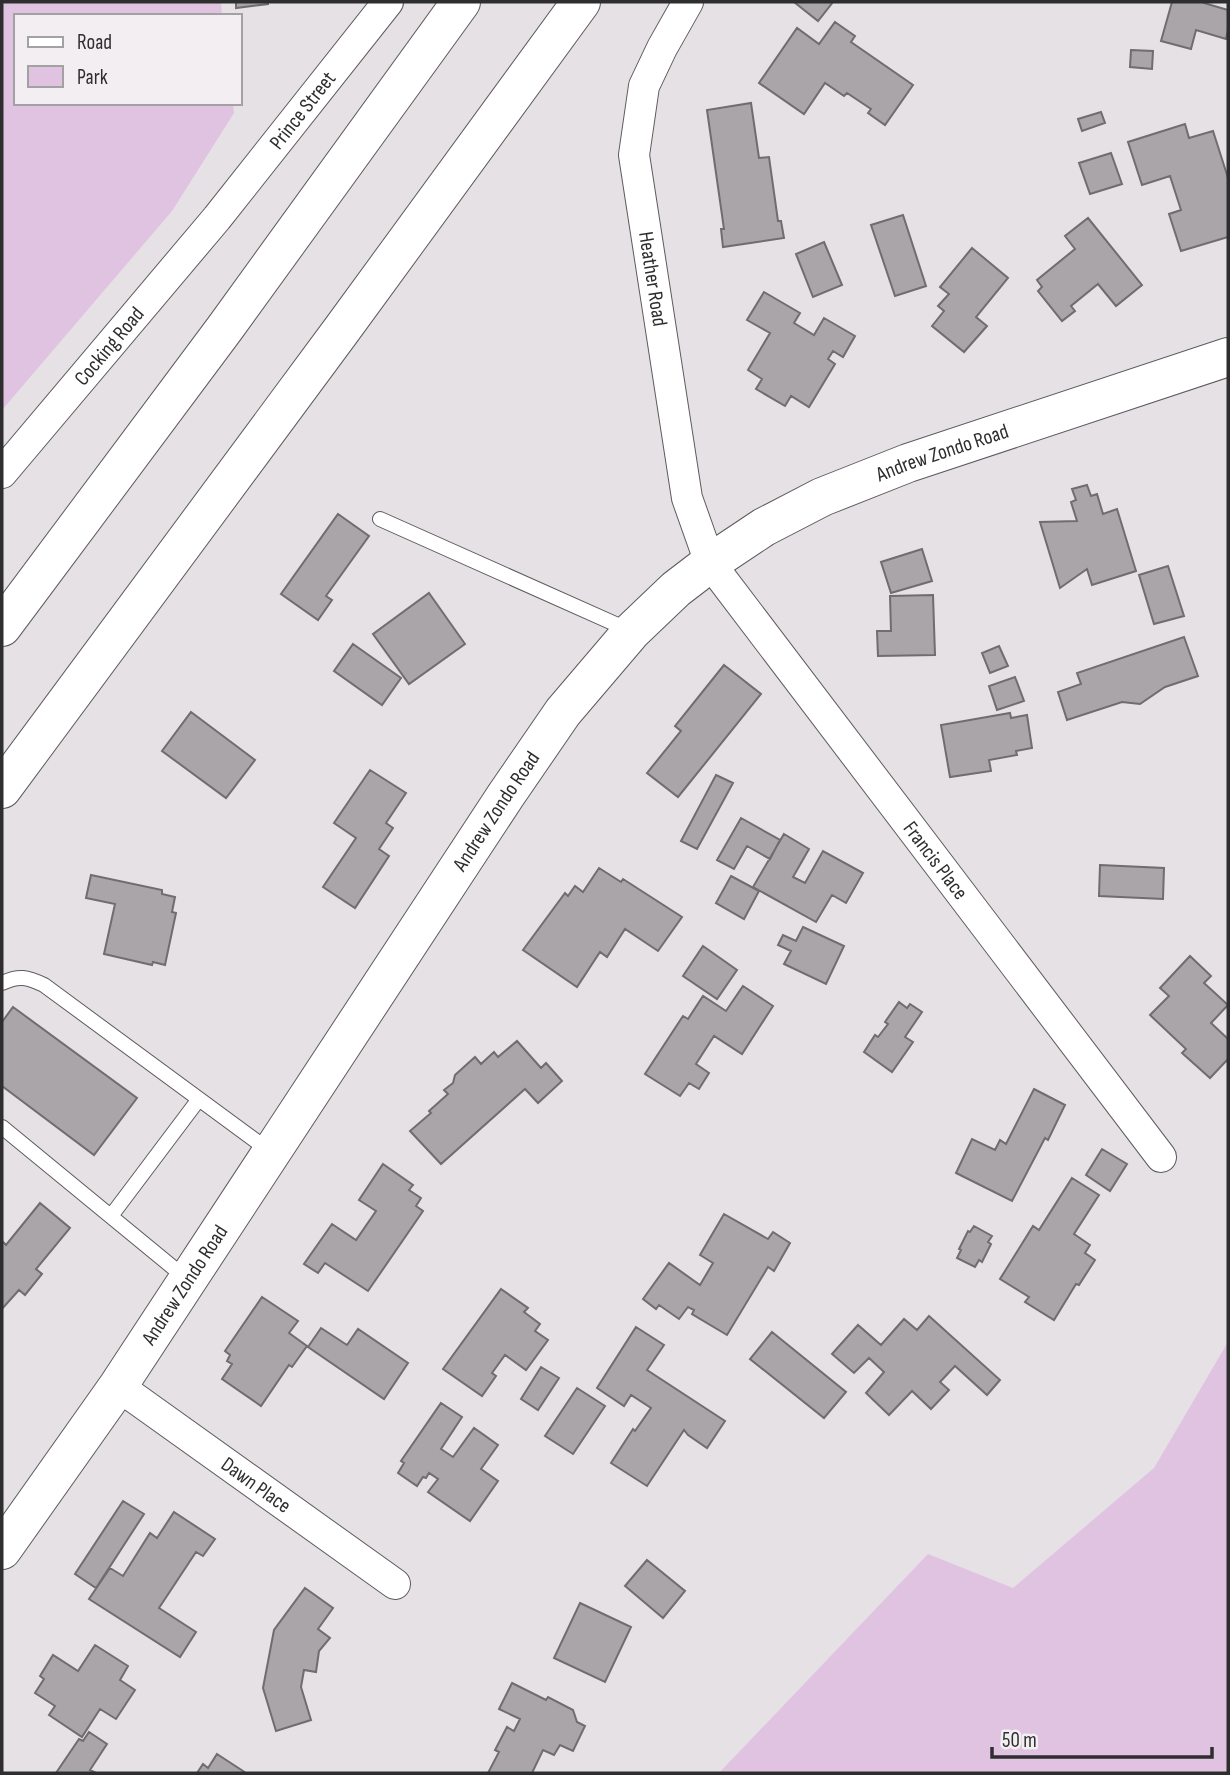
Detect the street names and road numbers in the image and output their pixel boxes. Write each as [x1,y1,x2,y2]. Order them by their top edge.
street label: Prince Street [264,67,341,154]
street label: Heather Road [633,230,672,328]
street label: Cocking Road [69,302,149,391]
street label: Andrew Zondo Road [872,419,1012,488]
street label: Andrew Zondo Road [447,747,545,877]
street label: Francis Place [898,817,973,905]
street label: Andrew Zondo Road [136,1220,233,1350]
street label: Dawn Place [216,1452,296,1519]

